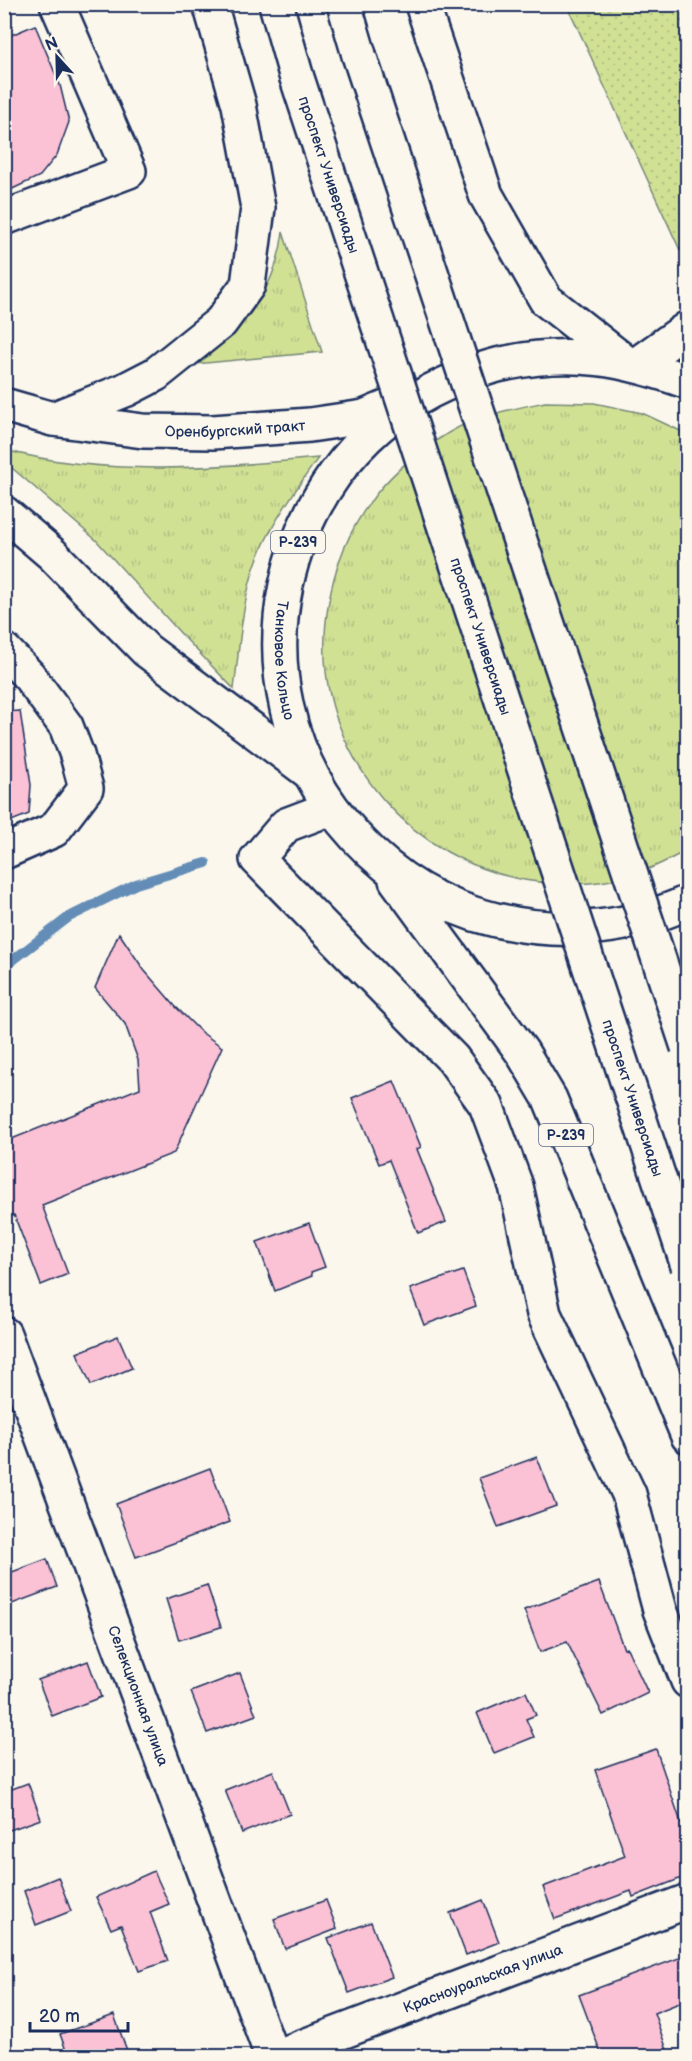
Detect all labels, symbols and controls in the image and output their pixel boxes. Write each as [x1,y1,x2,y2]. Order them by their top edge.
north arrow [27,27,87,87]
text: N [43,33,61,56]
street label: проспект Универсиады [294,94,364,256]
street label: Оренбургский тракт [165,416,306,442]
road number: Р-239 [271,531,325,553]
street label: проспект Универсиады [446,555,515,717]
street label: Танковое Кольцо [270,599,299,722]
street label: проспект Универсиады [598,1017,667,1179]
road number: Р-239 [539,1124,593,1146]
street label: Селекционная улица [104,1623,173,1769]
street label: Красноуральская улица [400,1940,565,2017]
scale bar [30,1995,128,2033]
text: 20 m [39,2006,80,2027]

